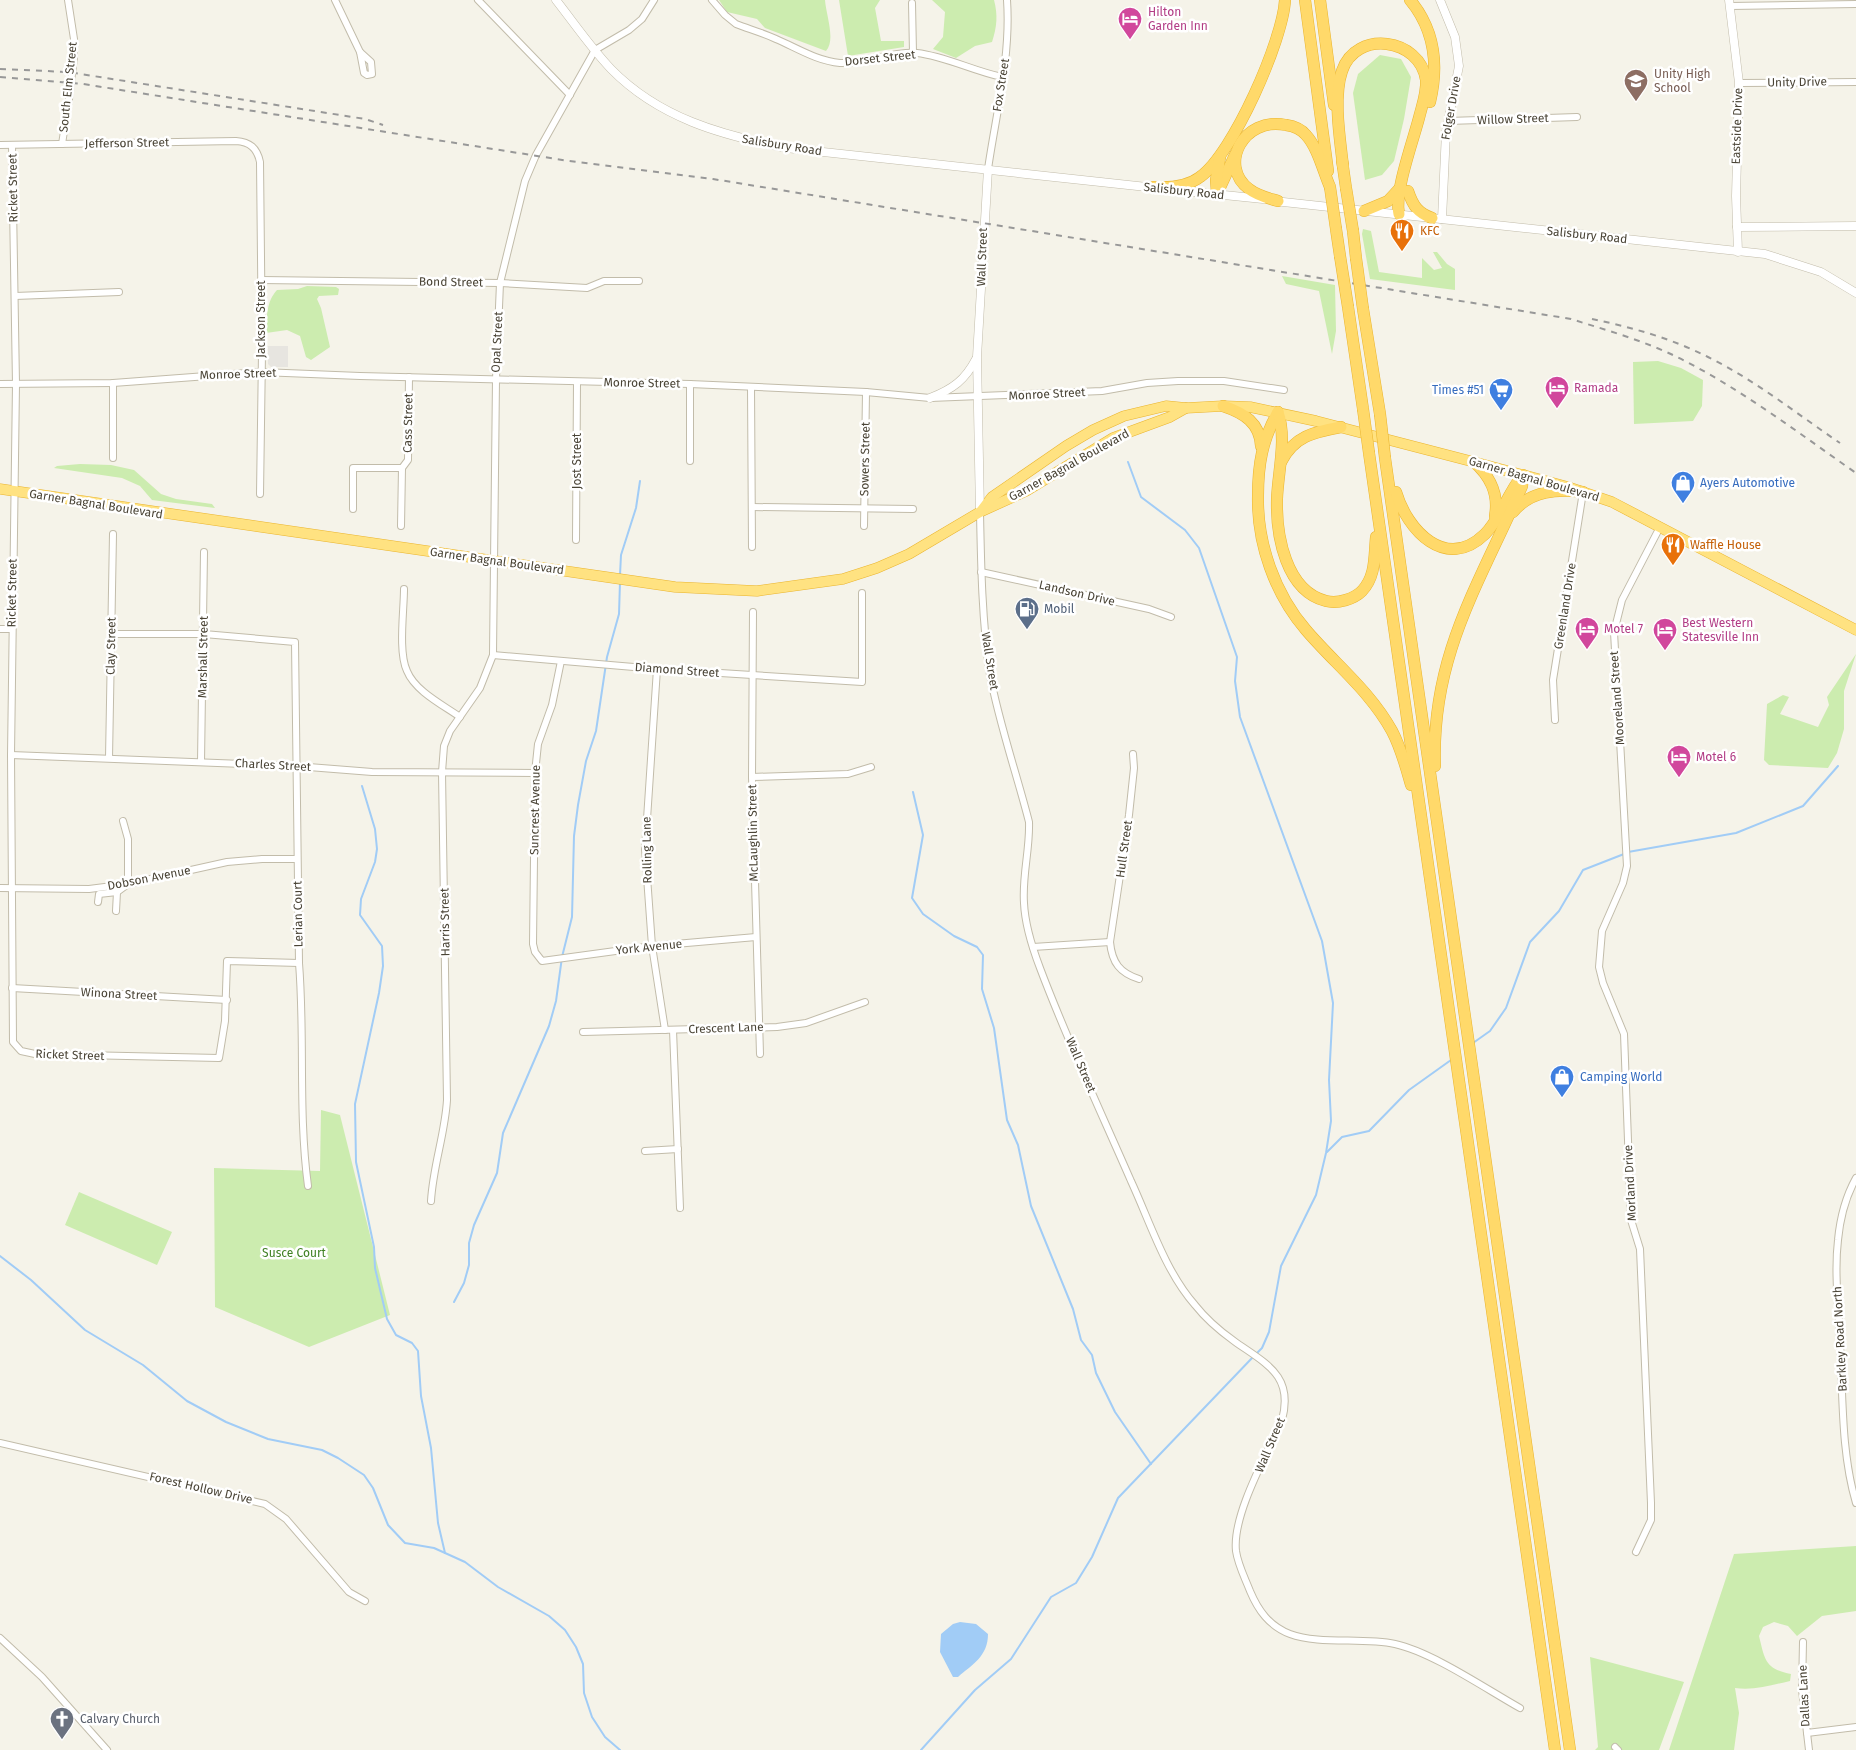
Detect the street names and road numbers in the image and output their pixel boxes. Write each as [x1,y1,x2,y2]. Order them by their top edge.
street label: South Elm Street [56,40,80,133]
street label: Dorset Street [844,47,917,69]
street label: Fox Street [990,57,1012,113]
street label: Unity Drive [1767,74,1827,90]
street label: Folger Drive [1439,75,1463,141]
street label: Eastside Drive [1729,87,1745,165]
street label: Willow Street [1477,111,1550,127]
street label: Salisbury Road [741,132,823,158]
street label: Jefferson Street [85,135,170,151]
street label: Ricket Street [5,153,21,223]
street label: Salisbury Road [1143,180,1225,202]
street label: Salisbury Road [1546,224,1628,246]
street label: Wall Street [974,227,990,287]
street label: Bond Street [419,274,484,290]
street label: Jackson Street [254,280,268,358]
street label: Opal Street [488,311,506,373]
street label: Monroe Street [199,366,277,382]
street label: Monroe Street [603,375,681,391]
street label: Monroe Street [1008,385,1086,403]
street label: Cass Street [400,392,416,453]
street label: Sowers Street [857,421,873,496]
street label: Garner Bagnal Boulevard [1007,426,1131,504]
street label: Jost Street [570,432,584,489]
street label: Garner Bagnal Boulevard [1467,454,1601,504]
street label: Garner Bagnal Boulevard [28,487,164,521]
street label: Garner Bagnal Boulevard [429,545,565,577]
street label: Ricket Street [4,558,20,628]
street label: Greenland Drive [1551,562,1579,650]
street label: Landson Drive [1038,577,1116,609]
street label: Marshall Street [195,615,211,698]
street label: Clay Street [103,616,119,675]
street label: Wall Street [978,631,1002,692]
street label: Mooreland Street [1607,650,1627,745]
street label: Diamond Street [634,660,720,680]
street label: Charles Street [235,756,312,774]
street label: Suncrest Avenue [527,765,543,855]
street label: McLaughlin Street [745,784,761,882]
street label: Rolling Lane [639,816,655,884]
street label: Hull Street [1113,819,1135,879]
street label: Dobson Avenue [106,863,192,893]
street label: Lerian Court [290,880,306,947]
street label: Harris Street [437,887,453,956]
street label: York Avenue [615,937,683,957]
street label: Winona Street [80,985,158,1003]
street label: Crescent Lane [688,1020,764,1036]
street label: Wall Street [1063,1035,1099,1095]
street label: Ricket Street [35,1047,105,1063]
street label: Morland Drive [1621,1144,1639,1222]
street label: Barkley Road North [1830,1286,1850,1392]
street label: Wall Street [1252,1415,1288,1475]
street label: Forest Hollow Drive [148,1469,254,1507]
street label: Dallas Lane [1795,1665,1813,1727]

